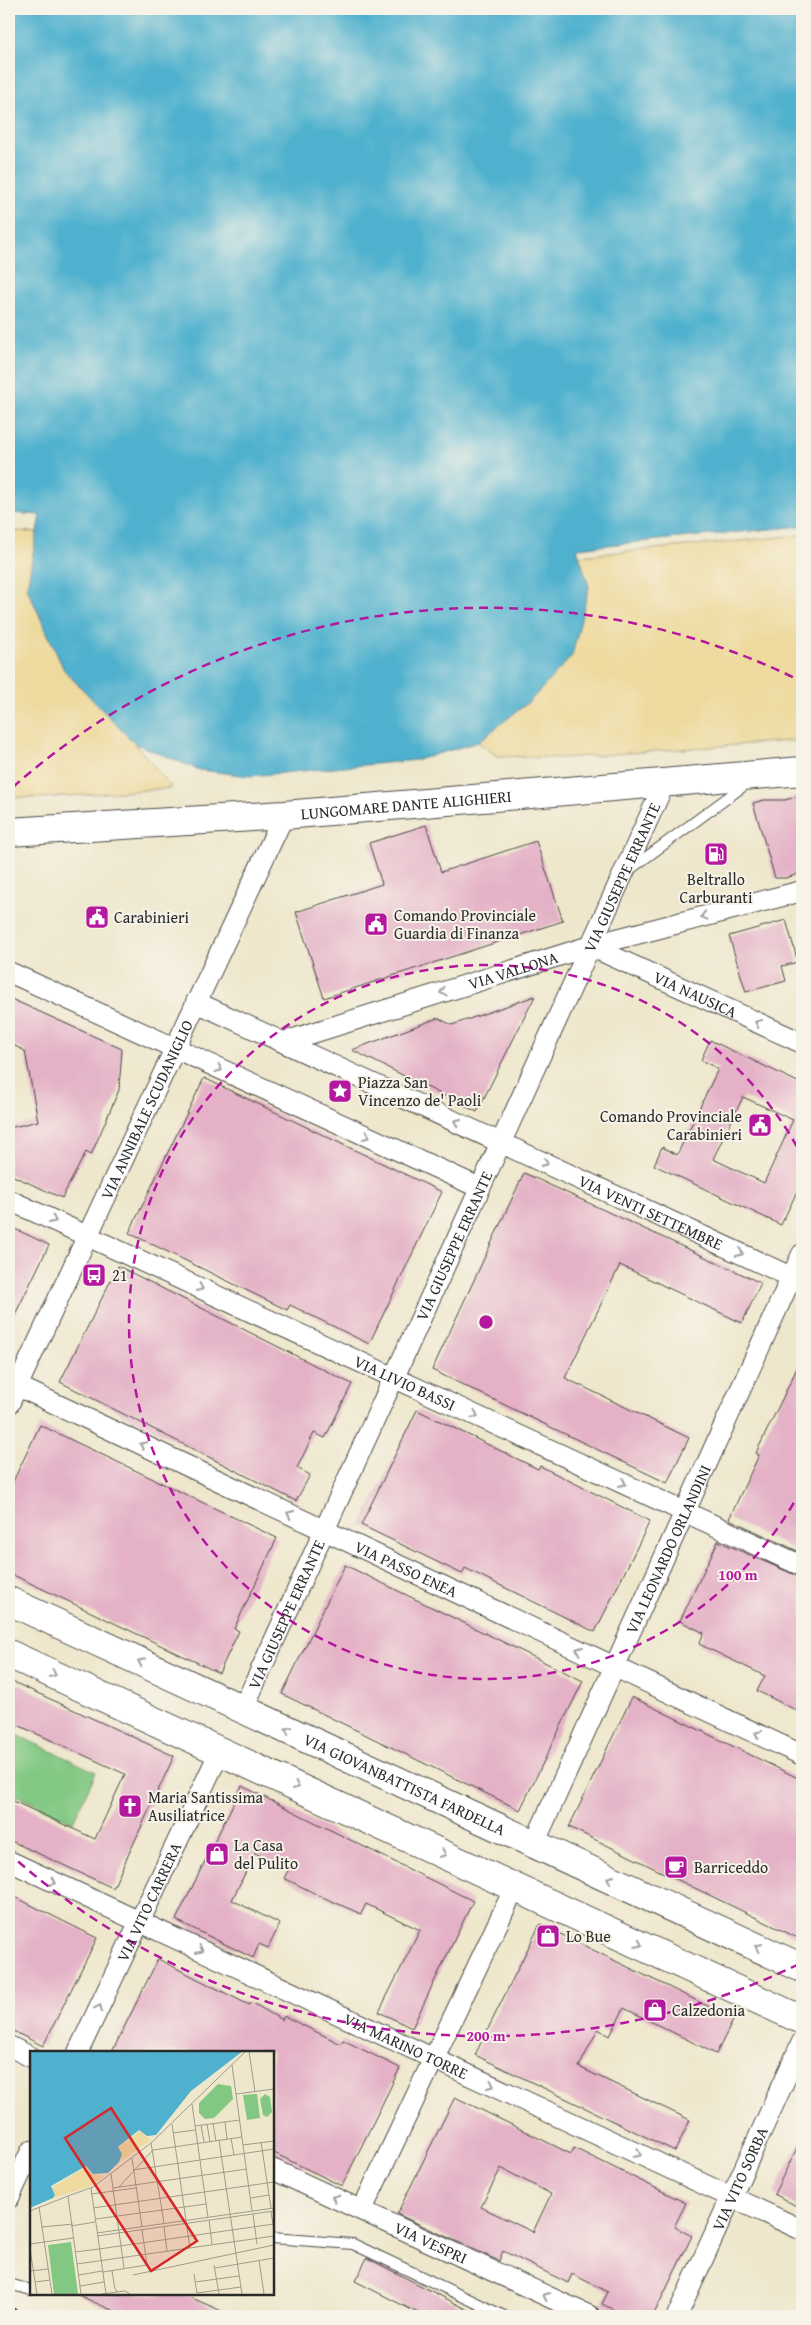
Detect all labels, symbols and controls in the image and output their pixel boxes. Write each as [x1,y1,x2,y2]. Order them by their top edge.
street label: LUNGOMARE DANTE ALIGHIERI [300,784,512,826]
street label: VIA GIUSEPPE ERRANTE [577,798,666,956]
fuel station icon: Beltrallo Carburanti [703,841,729,867]
place label: Beltrallo Carburanti [680,867,753,909]
place label: Comando Provinciale Guardia di Finanza [394,903,536,945]
public building icon: Carabinieri [84,904,110,930]
place label: Carabinieri [114,905,190,929]
public building icon: Comando Provinciale Guardia di Finanza [363,911,389,937]
one-way arrow [701,911,709,921]
street label: VIA VALLONA [465,945,561,995]
street label: VIA NAUSICA [650,965,741,1024]
one-way arrow [440,986,448,996]
street label: VIA ANNIBALE SCUDANIGLIO [94,1016,199,1203]
one-way arrow [754,1019,763,1029]
one-way arrow [214,1062,223,1073]
place label: Piazza San Vincenzo de' Paoli [358,1070,482,1112]
place icon: Piazza San Vincenzo de' Paoli [327,1078,353,1104]
place label: Comando Provinciale Carabinieri [600,1104,743,1146]
public building icon: Comando Provinciale Carabinieri [747,1112,773,1138]
one-way arrow [453,1117,462,1128]
one-way arrow [362,1130,371,1140]
one-way arrow [540,1156,549,1167]
street label: VIA GIUSEPPE ERRANTE [409,1167,498,1324]
street label: VIA VENTI SETTEMBRE [575,1168,727,1256]
one-way arrow [48,1214,57,1224]
one-way arrow [735,1247,744,1257]
bus stop icon: 21 [81,1262,107,1288]
place label: 21 [112,1263,127,1287]
one-way arrow [195,1282,204,1293]
centre of rings [477,1313,495,1331]
street label: VIA LIVIO BASSI [350,1349,460,1417]
one-way arrow [470,1409,479,1419]
one-way arrow [139,1441,148,1451]
street label: VIA LEONARDO ORLANDINI [619,1460,717,1638]
one-way arrow [617,1477,626,1487]
one-way arrow [286,1510,295,1520]
street label: VIA PASSO ENEA [351,1534,462,1604]
street label: VIA GIUSEPPE ERRANTE [242,1536,331,1693]
text: 100 m [718,1564,758,1585]
one-way arrow [575,1646,584,1657]
one-way arrow [137,1658,146,1668]
one-way arrow [48,1668,57,1678]
one-way arrow [284,1726,293,1736]
street label: VIA GIOVANBATTISTA FARDELLA [300,1727,510,1841]
one-way arrow [754,1730,763,1740]
one-way arrow [291,1780,300,1790]
place label: Maria Santissima Ausiliatrice [148,1785,264,1827]
church icon: Maria Santissima Ausiliatrice [117,1793,143,1819]
place label: La Casa del Pulito [234,1833,298,1875]
street label: VIA VITO CARRERA [110,1838,187,1966]
shop icon: La Casa del Pulito [204,1841,230,1867]
one-way arrow [438,1848,447,1859]
cafe icon: Barriceddo [663,1854,689,1880]
place label: Barriceddo [694,1855,768,1879]
one-way arrow [48,1875,57,1886]
one-way arrow [607,1876,616,1886]
shop icon: Lo Bue [535,1923,561,1949]
place label: Lo Bue [566,1924,611,1948]
one-way arrow [633,1938,642,1948]
one-way arrow [754,1943,763,1954]
one-way arrow [195,1944,204,1954]
shop icon: Calzedonia [642,1997,668,2023]
place label: Calzedonia [672,1998,745,2022]
one-way arrow [92,2005,102,2014]
street label: VIA MARINO TORRE [340,2007,472,2085]
text: 200 m [466,2025,506,2046]
inset map [30,2051,274,2295]
one-way arrow [485,2079,494,2089]
street label: VIA VITO SORBA [706,2123,774,2234]
one-way arrow [633,2147,642,2158]
one-way arrow [331,2193,340,2204]
street label: VIA VESPRI [391,2215,471,2270]
one-way arrow [542,2291,551,2302]

